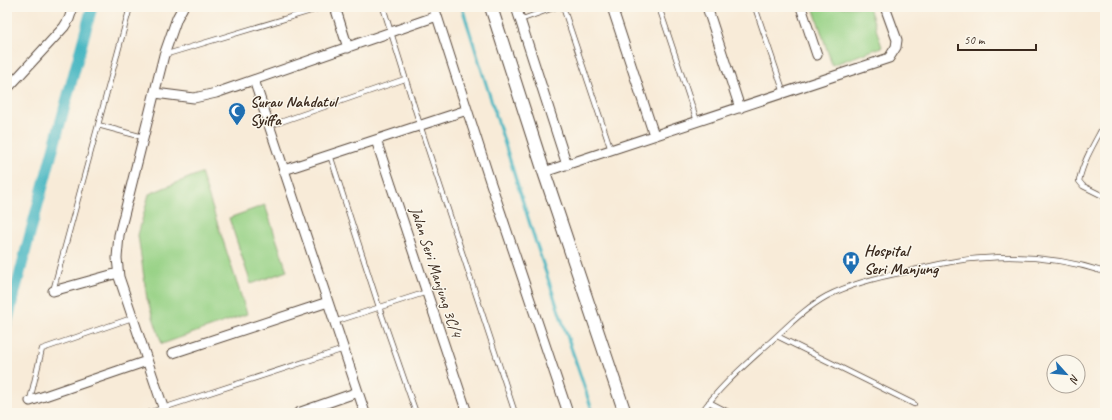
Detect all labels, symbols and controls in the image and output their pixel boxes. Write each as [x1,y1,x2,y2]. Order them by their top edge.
scale bar [958,26,1036,52]
text: 50 m [964,32,986,48]
place label: Surau Nahdatul Syiffa [250,92,340,130]
mosque icon: Surau Nahdatul Syiffa [227,101,247,126]
street label: Jalan Seri Manjung 3C/4 [405,203,467,341]
place label: Hospital Seri Manjung [864,241,940,279]
hospital icon: Hospital Seri Manjung [841,250,861,275]
north arrow [1046,354,1086,394]
text: N [1066,372,1083,387]

